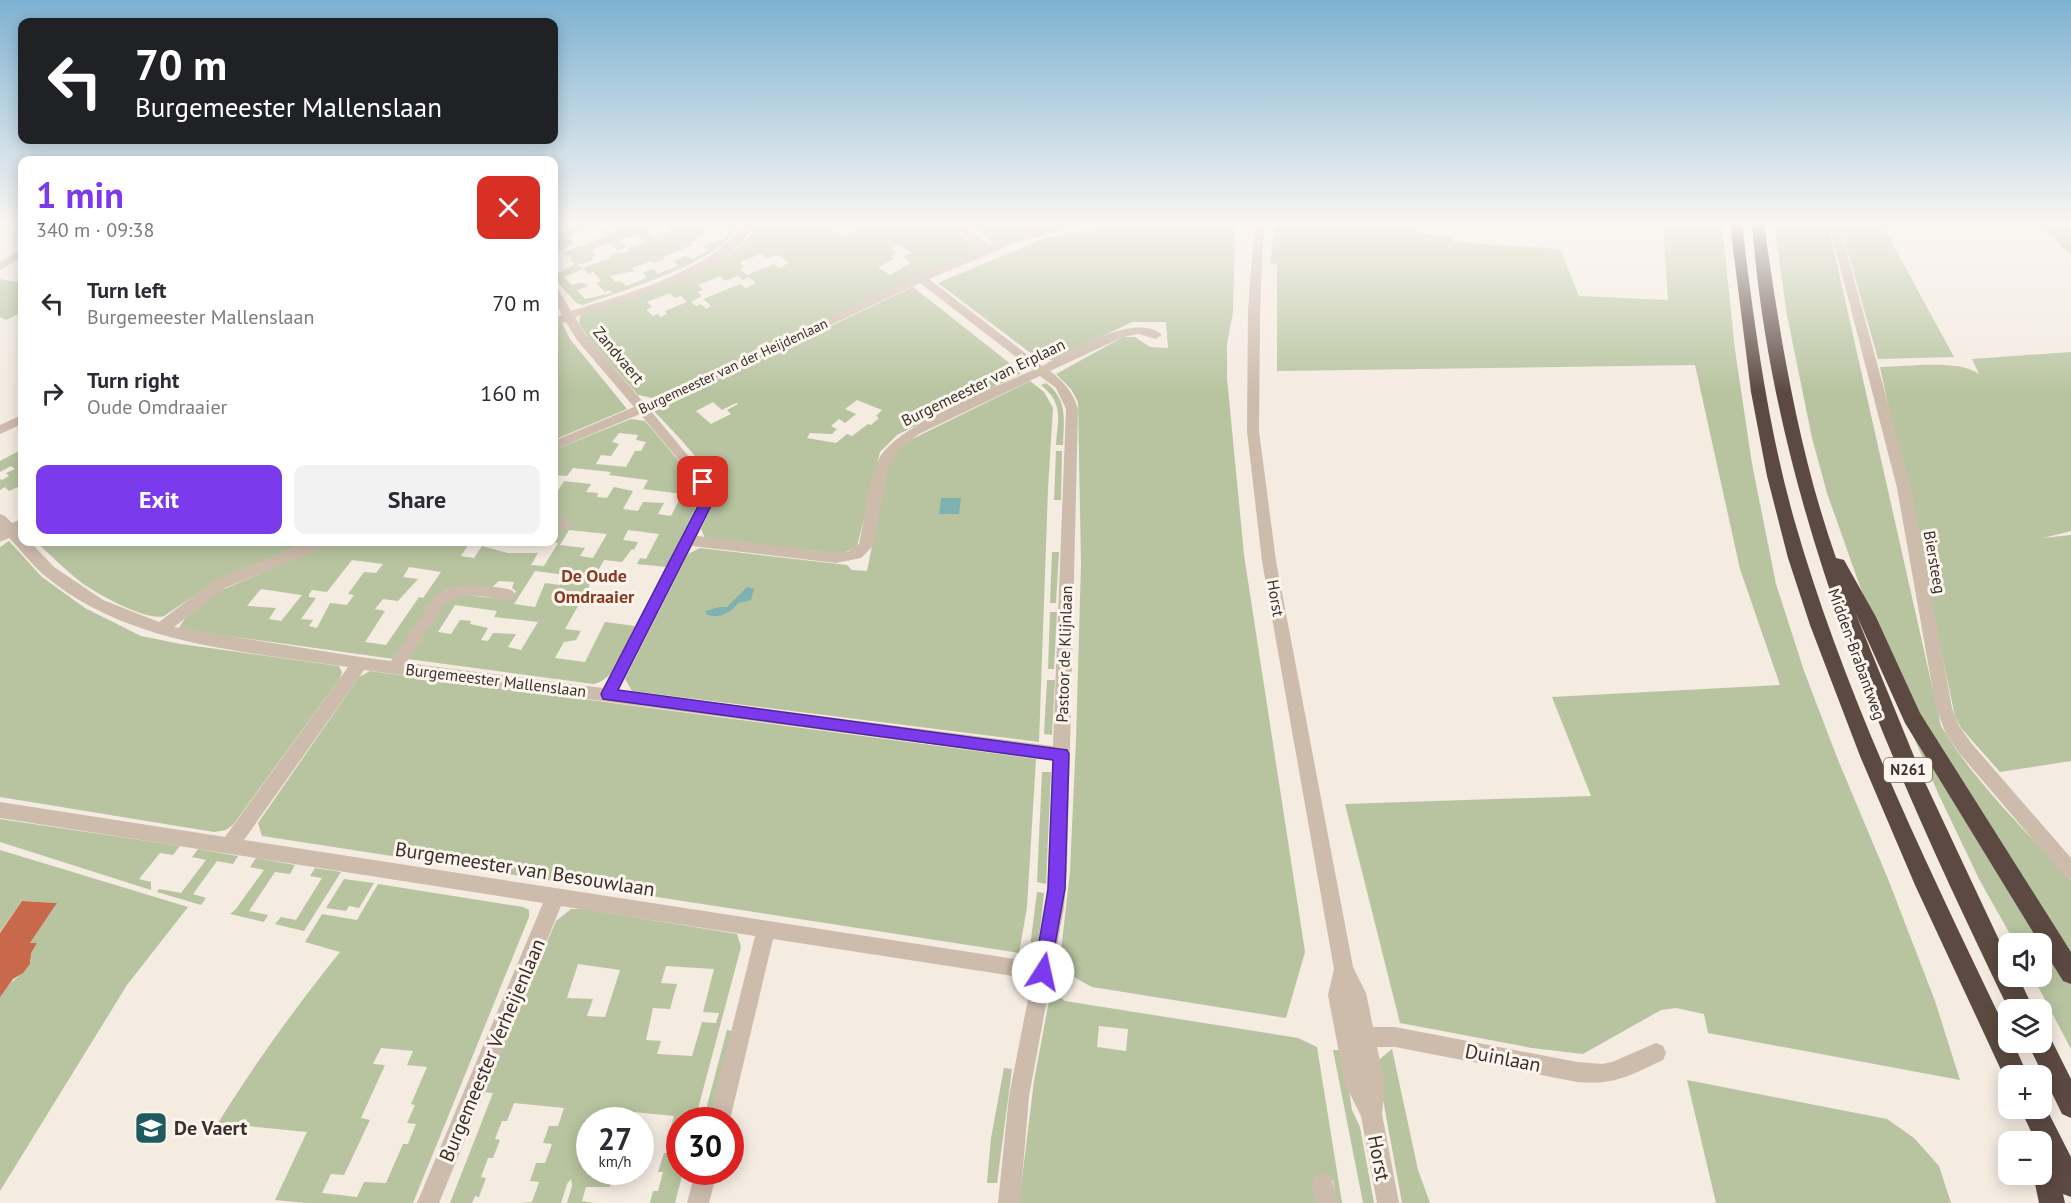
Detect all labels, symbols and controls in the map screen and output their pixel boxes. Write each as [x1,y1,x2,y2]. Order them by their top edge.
text: 70 m [135,37,227,92]
icon: left [36,42,114,120]
text: Burgemeester Mallenslaan [135,90,442,124]
text: 1 min [36,171,124,218]
button: close [477,176,540,239]
text: 340 m · 09:38 [36,217,154,243]
text: Turn left [87,276,167,304]
icon: left [36,287,69,320]
text: 70 m [492,289,540,317]
text: Burgemeester Mallenslaan [87,304,314,330]
street label: Burgemeester van der Heijdenlaan [636,314,830,418]
street label: Zandvaert [589,322,649,388]
street label: Burgemeester van Erplaan [898,334,1068,430]
text: Turn right [87,366,179,394]
icon: right [36,377,69,410]
text: 160 m [480,379,540,407]
text: Oude Omdraaier [87,394,227,420]
pin [677,456,728,507]
button: Exit [36,465,282,534]
button: Share [294,465,540,534]
icon: arrive [686,465,719,498]
street label: Biersteeg [1920,529,1950,595]
district label: De Oude Omdraaier [554,564,635,608]
street label: Horst [1263,578,1289,618]
street label: Pastoor de Klijnlaan [1052,585,1076,723]
street label: Midden-Brabantweg [1824,586,1890,722]
street label: Burgemeester Mallenslaan [405,659,587,701]
road number: N261 [1884,758,1932,782]
street label: Burgemeester van Besouwlaan [393,836,657,902]
map controls [1998,933,2052,1185]
button: sound [1998,933,2052,987]
street label: Burgemeester Verheijenlaan [433,935,551,1165]
position arrow [1011,940,1075,1004]
button: layers [1998,999,2052,1053]
street label: Duinlaan [1463,1038,1543,1078]
button: + [1998,1065,2052,1119]
speed limit sign: 30 [666,1107,744,1185]
school or university icon: De Vaert [133,1110,169,1146]
place label: De Vaert [174,1115,247,1141]
text: 27 [598,1119,632,1158]
button: − [1998,1131,2052,1185]
street label: Horst [1362,1133,1396,1183]
text: km/h [599,1152,631,1171]

